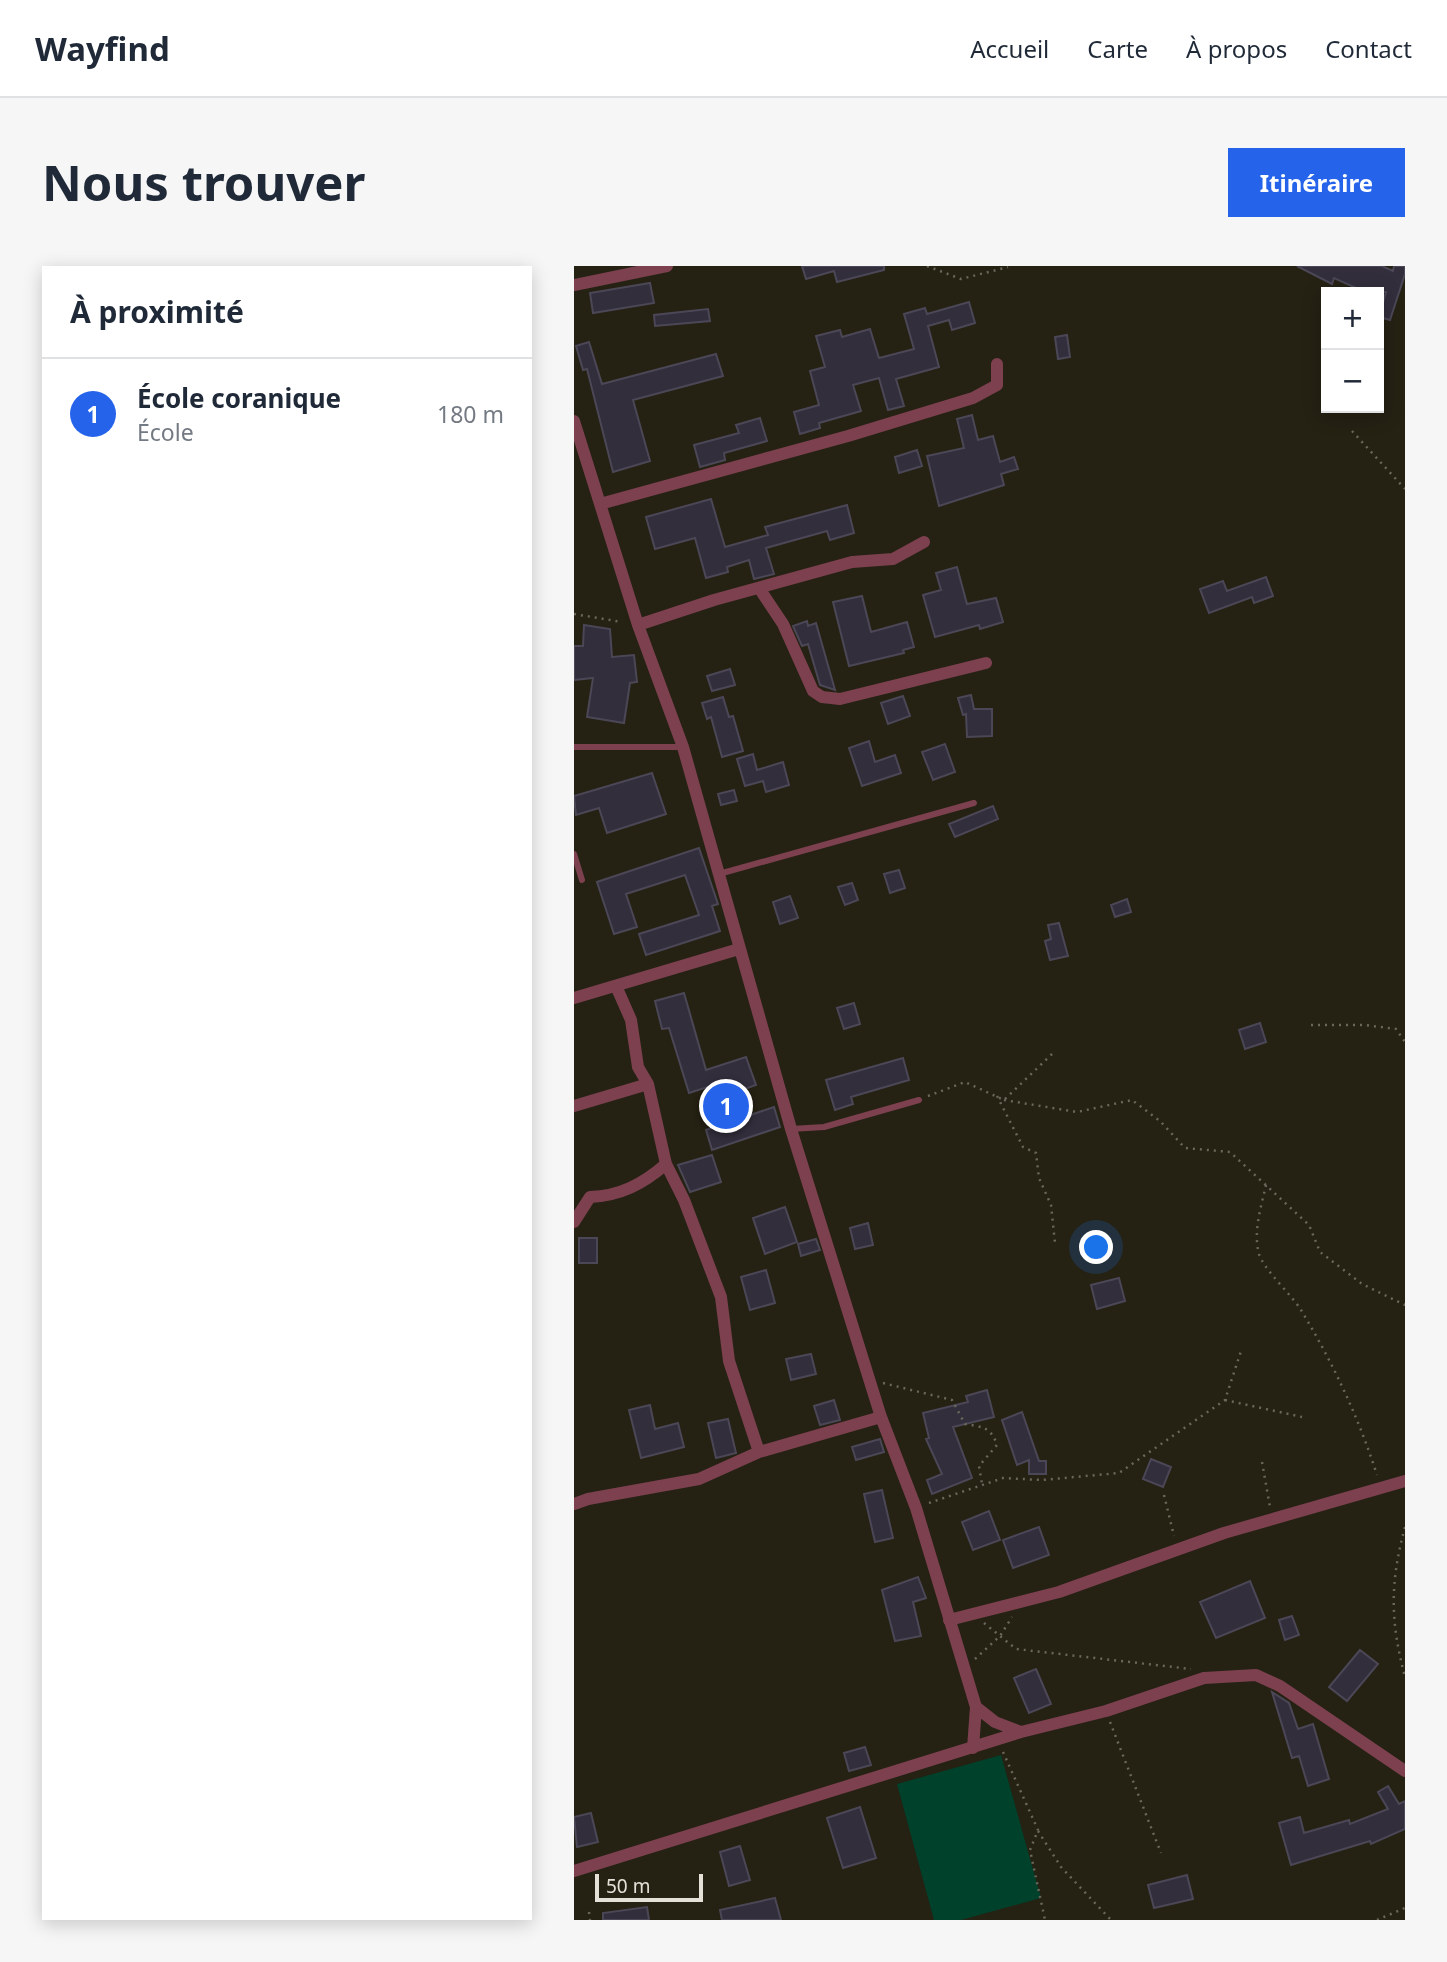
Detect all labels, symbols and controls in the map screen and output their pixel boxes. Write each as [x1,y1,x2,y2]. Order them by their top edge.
text: Wayfind [35,26,170,71]
text: Accueil [970,32,1049,65]
text: Carte [1087,32,1148,65]
text: À propos [1186,32,1287,65]
text: Contact [1325,32,1412,65]
button: Itinéraire [1228,148,1405,217]
text: Nous trouver [42,149,365,215]
map controls [1321,287,1384,413]
button: + [1321,287,1384,350]
text: À proximité [70,291,244,332]
button: − [1321,350,1384,413]
text: École coranique [137,380,341,416]
text: 1 [86,398,100,430]
text: 180 m [437,398,504,430]
text: École [137,416,194,448]
pin: 1 [703,1080,749,1132]
your location [1079,1230,1113,1264]
scale bar [595,1871,704,1903]
text: 50 m [606,1873,650,1899]

